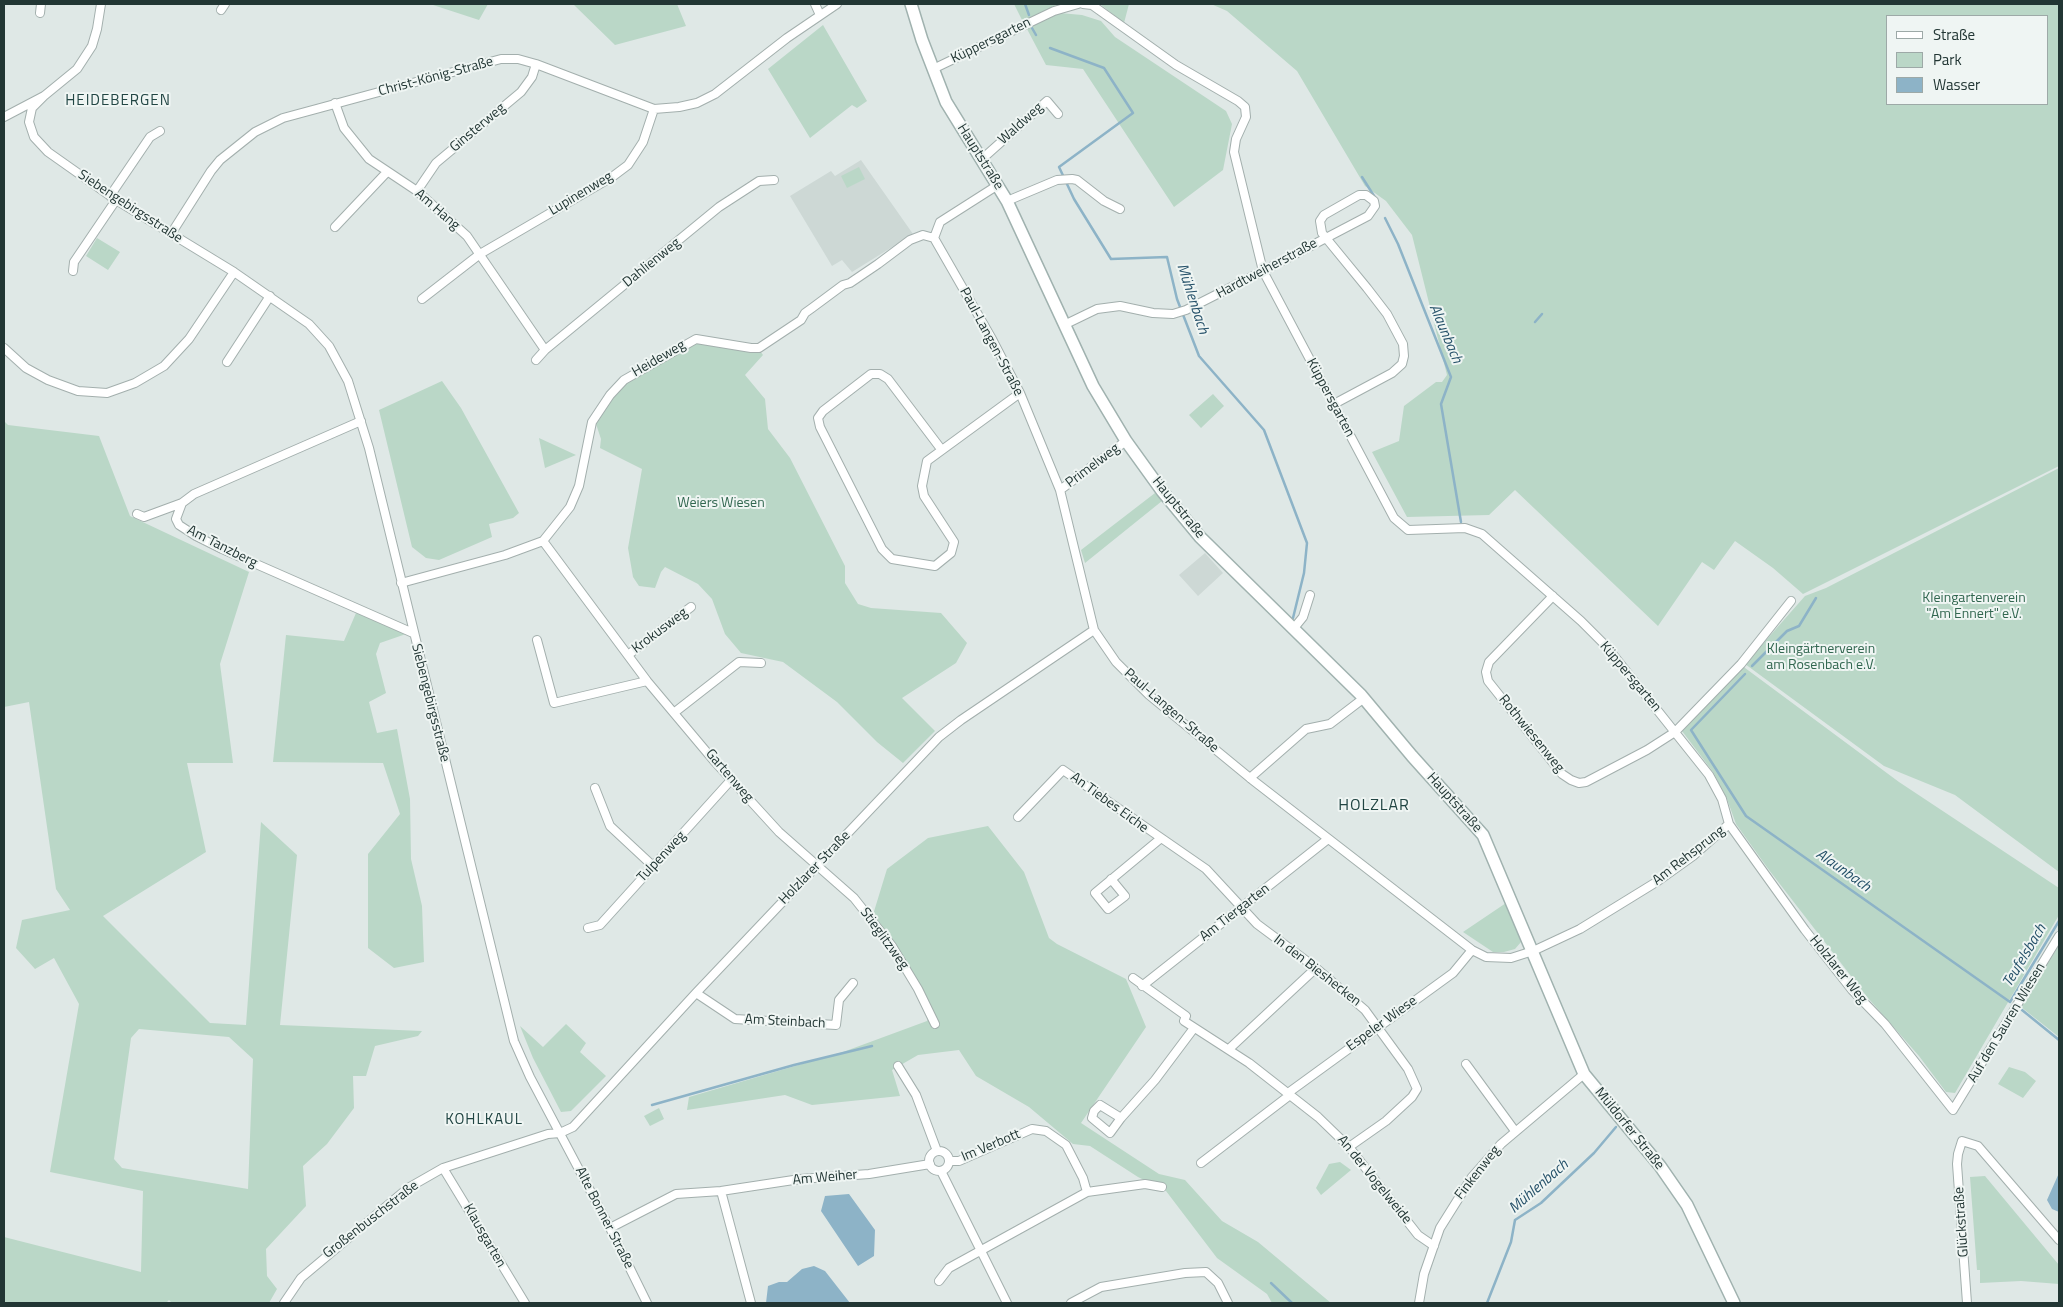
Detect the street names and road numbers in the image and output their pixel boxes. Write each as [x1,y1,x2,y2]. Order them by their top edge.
street label: Küppersgarten [948,14,1034,68]
street label: Christ-König-Straße [377,54,495,100]
street label: Waldweg [995,99,1047,149]
street label: Ginsterweg [447,100,509,156]
street label: Hauptstraße [953,121,1007,193]
street label: Siebengebirgsstraße [75,167,185,247]
street label: Lupinenweg [546,168,616,220]
street label: Am Hang [411,186,463,234]
street label: Dahlienweg [620,235,684,291]
street label: Hardtweiherstraße [1214,235,1320,303]
street label: Paul-Langen-Straße [955,285,1027,399]
street label: Heideweg [629,337,689,381]
street label: Küppersgarten [1302,356,1358,440]
street label: Primelweg [1063,440,1123,492]
street label: Hauptstraße [1148,474,1208,542]
street label: Am Tanzberg [184,522,260,572]
street label: Krokusweg [629,605,691,657]
street label: Küppersgarten [1596,638,1664,716]
street label: Siebengebirgsstraße [407,642,453,764]
street label: Paul-Langen-Straße [1120,665,1222,757]
street label: Rothwiesenweg [1495,692,1567,776]
street label: Gartenweg [701,746,757,806]
street label: An Tiebes Eiche [1067,769,1151,837]
street label: Hauptstraße [1423,770,1485,836]
street label: Am Rehsprung [1650,823,1728,889]
street label: Tulpenweg [634,828,690,886]
street label: Holzlarer Straße [776,828,854,908]
street label: Am Tiergarten [1197,881,1273,945]
street label: Stieglitzweg [856,905,912,973]
street label: In den Bieshecken [1270,932,1364,1010]
street label: Holzlarer Weg [1805,933,1871,1007]
street label: Auf den Sauren Wiesen [1965,960,2049,1086]
street label: Espeler Wiese [1343,993,1421,1055]
street label: Am Steinbach [744,1011,826,1033]
street label: Müldorfer Straße [1591,1085,1667,1173]
street label: Im Verbott [959,1126,1023,1166]
street label: An der Vogelweide [1333,1132,1415,1228]
street label: Finkenweg [1452,1143,1504,1203]
street label: Alte Bonner Straße [571,1164,637,1272]
street label: Am Weiher [792,1167,858,1189]
street label: Großenbuschstraße [320,1177,422,1263]
street label: Glückstraße [1951,1186,1973,1258]
street label: Klausgarten [459,1201,509,1271]

